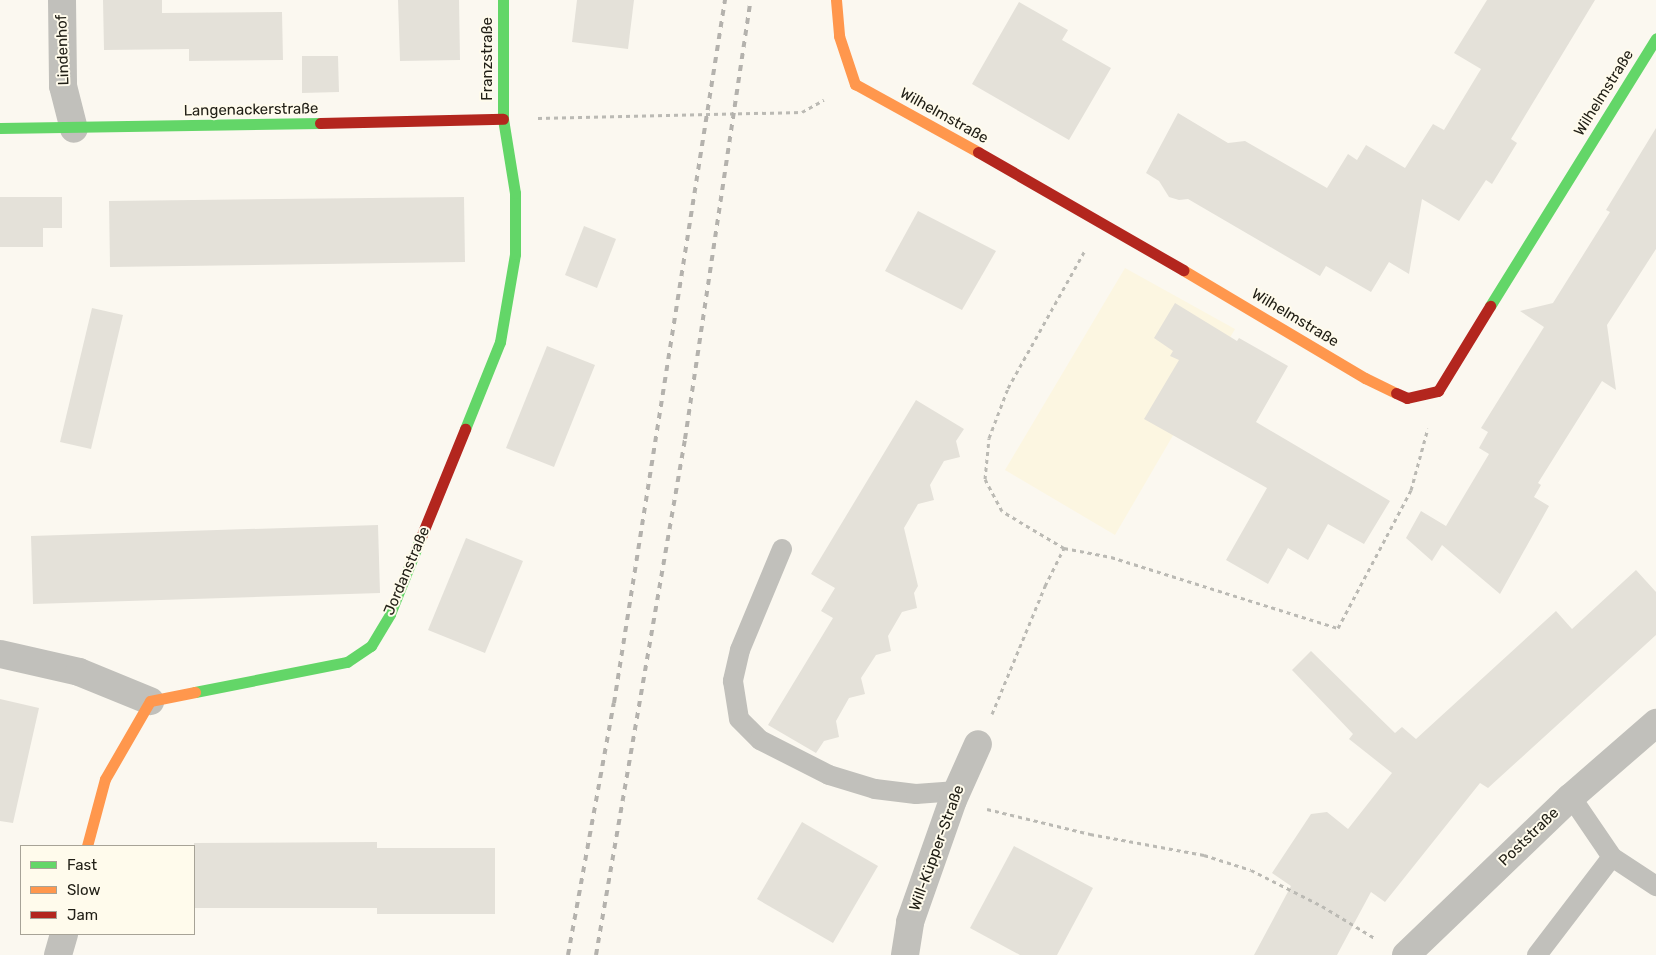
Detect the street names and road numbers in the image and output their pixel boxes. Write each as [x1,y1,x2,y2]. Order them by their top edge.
street label: Lindenhof [53,14,73,86]
street label: Franzstraße [479,17,497,101]
street label: Wilhelmstraße [1570,47,1638,139]
street label: Wilhelmstraße [897,84,991,148]
street label: Langenackerstraße [183,100,319,120]
street label: Wilhelmstraße [1248,285,1342,351]
street label: Jordanstraße [380,524,434,618]
street label: Will-Küpper-Straße [906,783,968,913]
street label: Poststraße [1495,804,1563,870]

